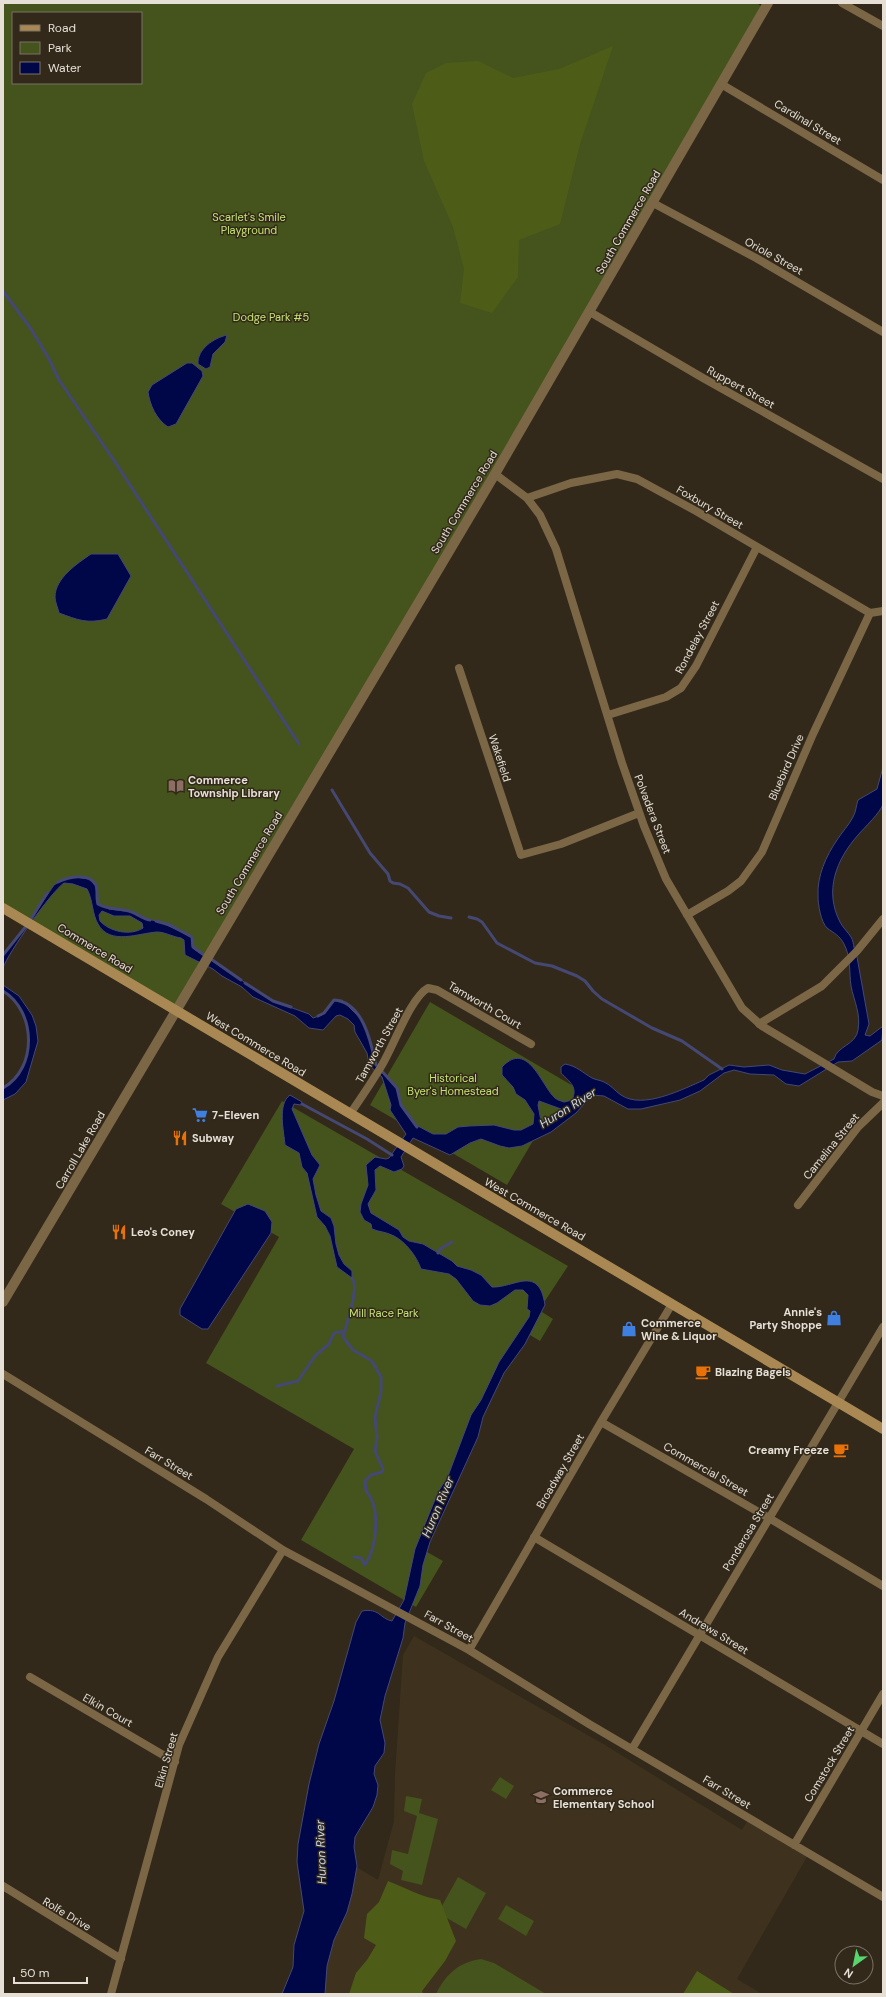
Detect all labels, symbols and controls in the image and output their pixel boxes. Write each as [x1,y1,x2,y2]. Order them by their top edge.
legend [12,12,142,84]
text: Road [48,20,76,36]
text: Park [48,40,72,56]
text: Water [48,60,82,76]
street label: Cardinal Street [772,96,844,148]
street label: South Commerce Road [592,167,664,277]
park label: Scarlet's Smile Playground [212,210,286,237]
street label: Oriole Street [742,234,806,278]
park label: Dodge Park #5 [233,310,309,324]
street label: Ruppert Street [705,363,777,411]
street label: South Commerce Road [428,448,500,556]
street label: Foxbury Street [674,482,746,532]
street label: Rondelay Street [672,598,722,676]
street label: Wakefield [486,732,514,784]
street label: Bluebird Drive [765,732,807,802]
street label: Polvadera Street [631,772,675,856]
place label: Commerce Township Library [188,773,280,800]
library icon: Commerce Township Library [167,777,185,795]
street label: South Commerce Road [213,809,285,917]
street label: Commerce Road [55,920,135,976]
street label: Tamworth Court [446,978,524,1032]
street label: Tamworth Street [352,1005,406,1085]
street label: West Commerce Road [204,1009,309,1079]
park label: Historical Byer's Homestead [407,1071,499,1098]
water label: Huron River [536,1084,600,1132]
supermarket icon: 7-Eleven [191,1106,209,1124]
street label: Carroll Lake Road [52,1108,108,1192]
place label: 7-Eleven [212,1108,259,1122]
street label: Camelina Street [800,1110,862,1182]
restaurant icon: Subway [171,1129,189,1147]
place label: Subway [192,1131,234,1145]
street label: West Commerce Road [482,1174,588,1244]
restaurant icon: Leo's Coney [110,1223,128,1241]
place label: Leo's Coney [131,1225,195,1239]
place label: Annie's Party Shoppe [749,1305,822,1332]
park label: Mill Race Park [349,1306,419,1320]
shop icon: Annie's Party Shoppe [825,1309,843,1327]
place label: Commerce Wine & Liquor [641,1316,717,1343]
shop icon: Commerce Wine & Liquor [620,1320,638,1338]
cafe icon: Blazing Bagels [694,1363,712,1381]
place label: Blazing Bagels [715,1365,791,1379]
street label: Broadway Street [533,1431,587,1511]
street label: Commercial Street [661,1439,751,1499]
cafe icon: Creamy Freeze [832,1441,850,1459]
street label: Farr Street [142,1443,196,1483]
place label: Creamy Freeze [748,1443,829,1457]
water label: Huron River [418,1474,458,1540]
street label: Ponderosa Street [719,1491,777,1573]
street label: Andrews Street [677,1605,751,1657]
street label: Farr Street [422,1607,476,1645]
street label: Elkin Court [81,1690,135,1730]
street label: Comstock Street [801,1723,857,1805]
street label: Elkin Street [151,1731,181,1789]
street label: Farr Street [700,1772,754,1812]
place label: Commerce Elementary School [553,1784,654,1811]
school or university icon: Commerce Elementary School [532,1788,550,1806]
water label: Huron River [312,1819,330,1884]
street label: Rolfe Drive [40,1894,94,1934]
north arrow [834,1945,874,1985]
scale bar [14,1959,87,1985]
text: 50 m [20,1965,49,1981]
text: N [841,1965,856,1981]

